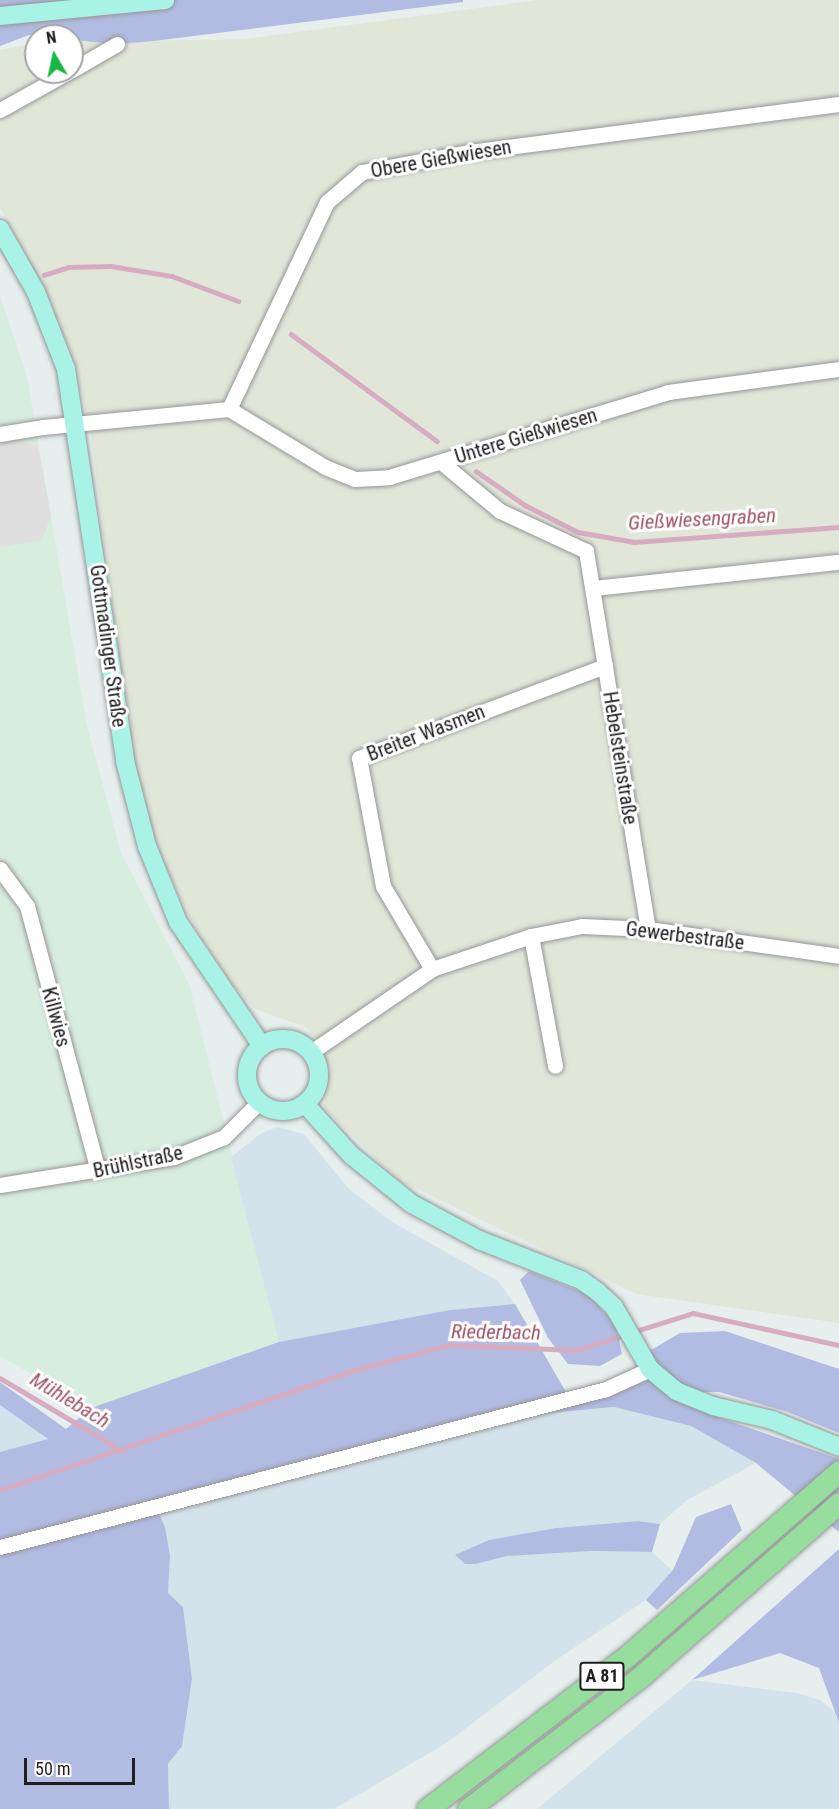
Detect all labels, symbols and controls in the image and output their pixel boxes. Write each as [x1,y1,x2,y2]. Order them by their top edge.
north arrow [24,24,84,84]
text: N [45,28,58,48]
street label: Obere Gießwiesen [369,135,513,183]
street label: Untere Gießwiesen [452,403,600,469]
water label: Gießwiesengraben [627,503,777,535]
street label: Gottmadinger Straße [85,563,131,729]
street label: Hebelsteinstraße [598,690,642,826]
street label: Breiter Wasmen [364,699,488,767]
street label: Gewerbestraße [624,917,746,955]
street label: Killwies [37,985,75,1049]
street label: Brühlstraße [91,1141,185,1183]
water label: Riederbach [451,1319,541,1345]
water label: Mühlebach [26,1366,114,1434]
road number: A 81 [578,1661,626,1691]
scale bar [27,1746,138,1784]
text: 50 m [35,1758,70,1779]

